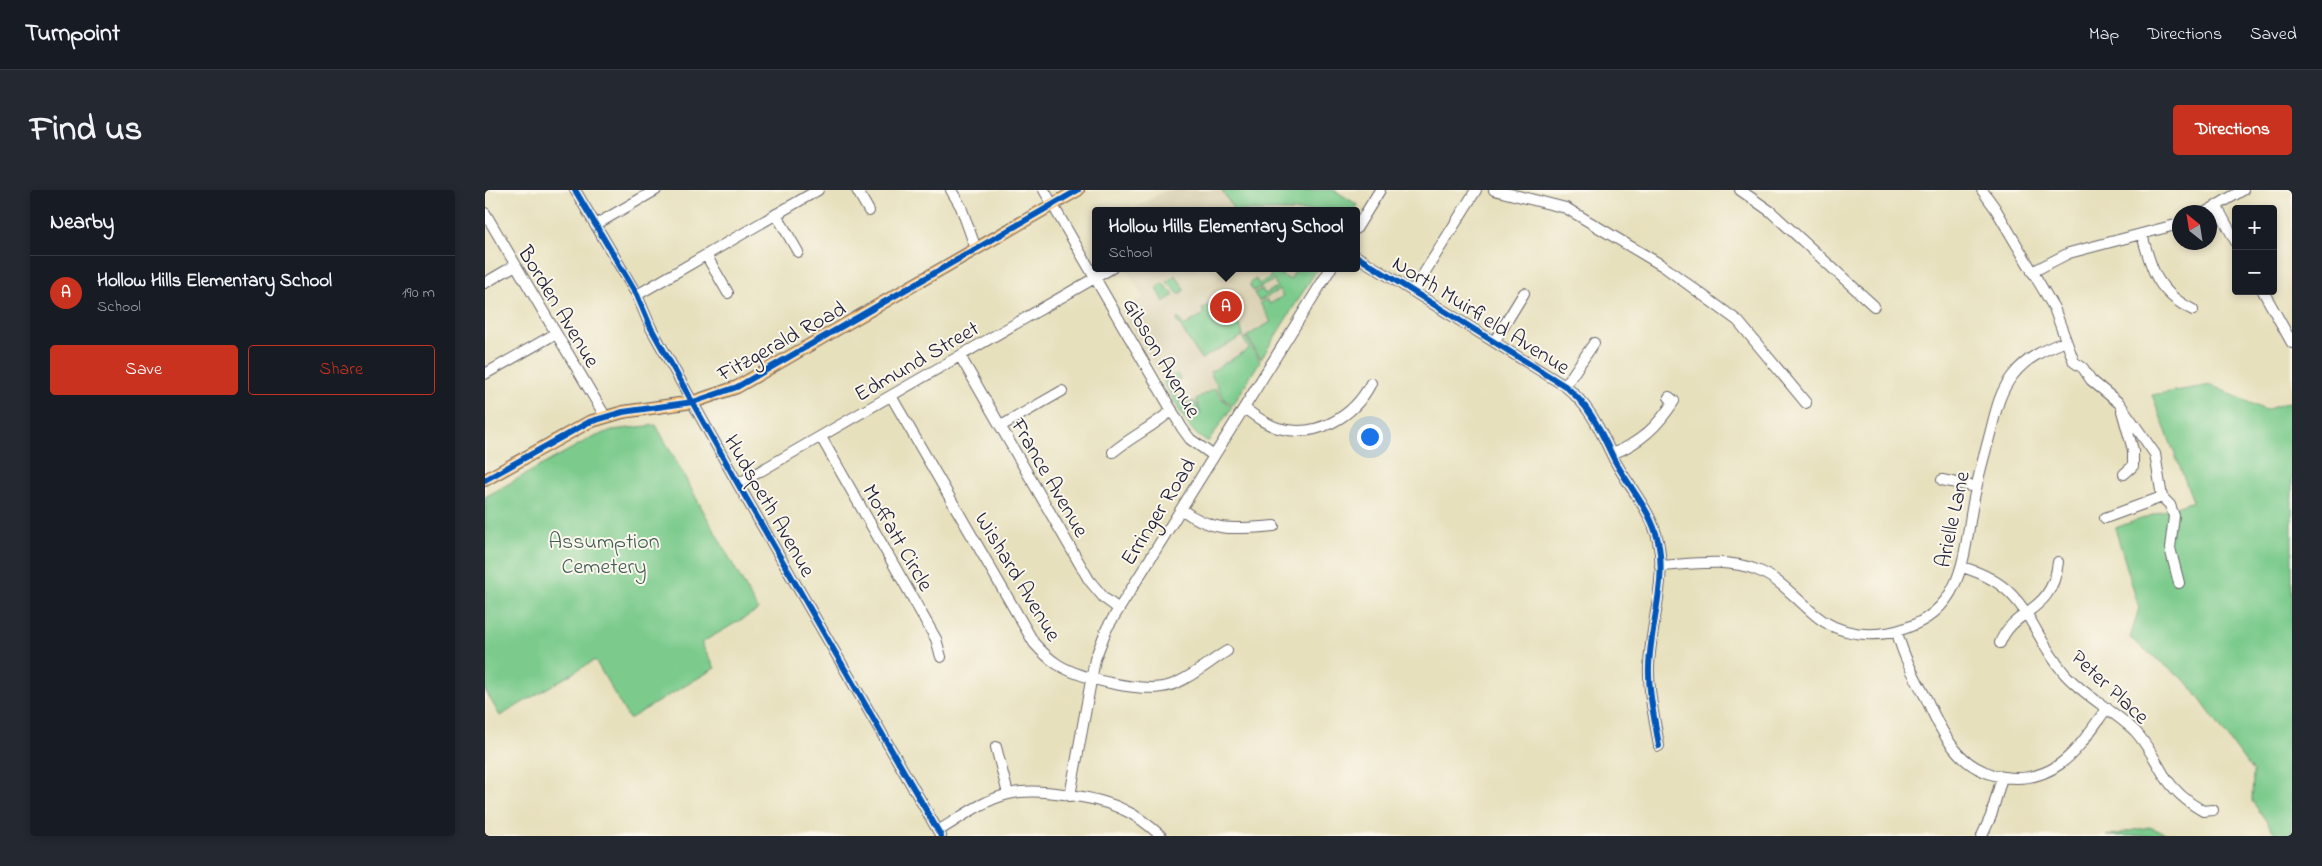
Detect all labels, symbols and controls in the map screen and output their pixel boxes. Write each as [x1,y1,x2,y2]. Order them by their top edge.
text: Turnpoint [25,17,120,52]
text: Map [2089,22,2119,48]
text: Directions [2147,22,2222,48]
text: Saved [2250,22,2297,48]
text: Find us [30,105,142,156]
button: Directions [2173,105,2292,155]
north arrow [2172,205,2217,250]
map controls [2232,205,2277,295]
button: + [2232,205,2277,250]
popup [1092,207,1360,272]
text: Nearby [50,208,114,238]
text: Hollow Hills Elementary School [1109,214,1343,241]
street label: Borden Avenue [508,240,607,375]
text: School [1109,241,1152,265]
street label: North Muirfield Avenue [1385,249,1576,384]
button: − [2232,250,2277,295]
text: Hollow Hills Elementary School [97,268,332,295]
text: A [61,281,71,305]
text: 190 m [402,281,435,305]
pin: A [1210,288,1242,326]
street label: Gibson Avenue [1113,292,1208,425]
street label: Fitzgerald Road [711,294,853,393]
text: School [97,295,141,319]
street label: Edmund Street [849,314,986,411]
button: Save [50,345,238,395]
button: Share [248,345,435,395]
street label: France Avenue [1001,412,1096,544]
your location [1357,424,1383,450]
street label: Hudspeth Avenue [715,429,822,584]
street label: Erringer Road [1114,452,1206,573]
street label: Arielle Lane [1928,468,1980,571]
street label: Moffatt Circle [853,479,940,598]
street label: Wishard Avenue [965,507,1068,649]
park label: Assumption Cemetery [548,527,660,585]
street label: Peter Place [2062,643,2156,733]

